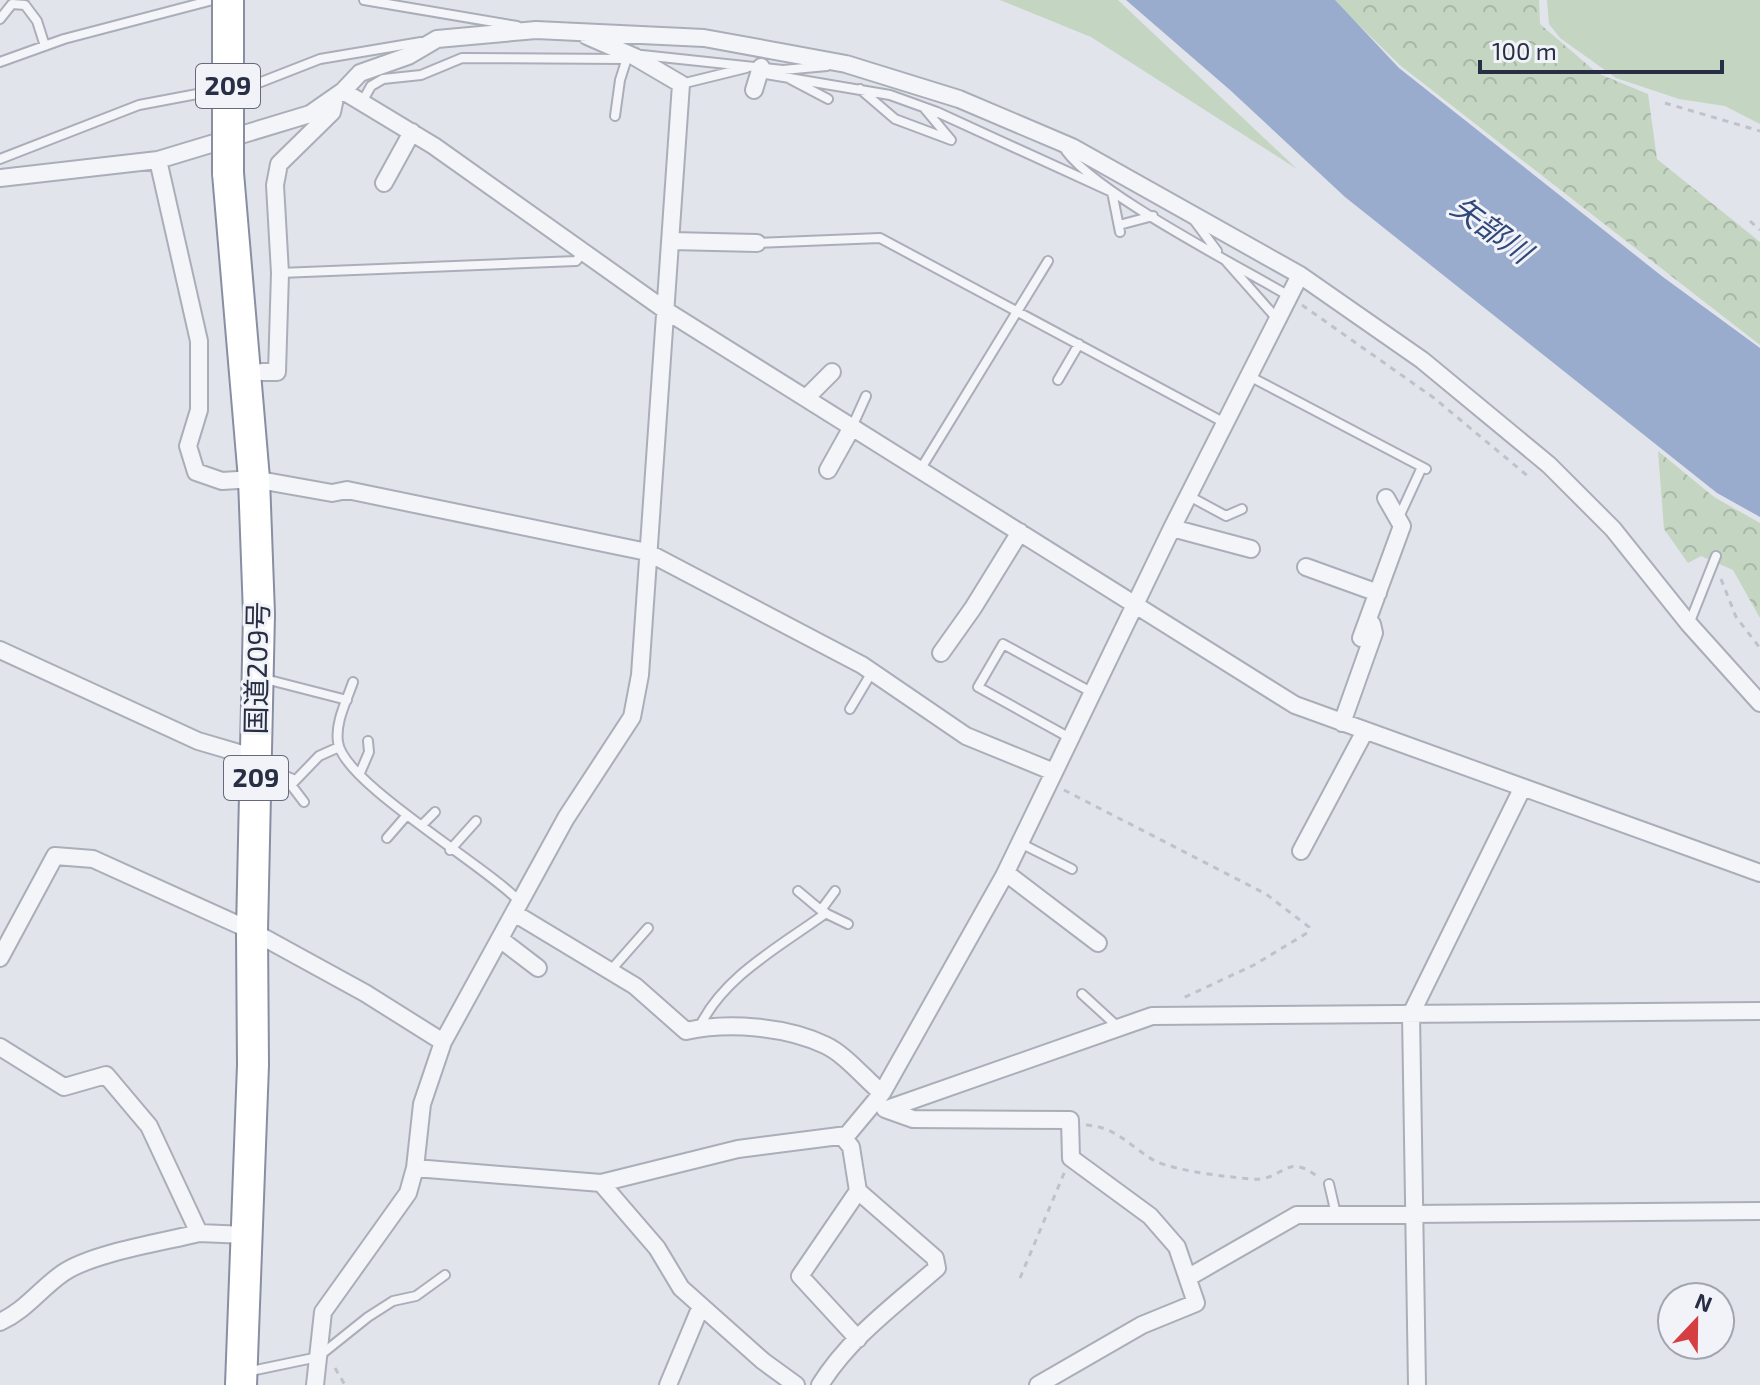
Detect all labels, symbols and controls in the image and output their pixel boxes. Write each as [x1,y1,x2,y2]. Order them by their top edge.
scale bar [1480,24,1722,74]
text: 100 m [1492,36,1557,65]
road number: 209 [196,64,260,108]
water label: 矢部川 [1445,187,1542,271]
street label: 国道209号 [238,601,274,735]
road number: 209 [224,756,288,800]
north arrow [1656,1281,1736,1361]
text: N [1692,1286,1716,1317]

